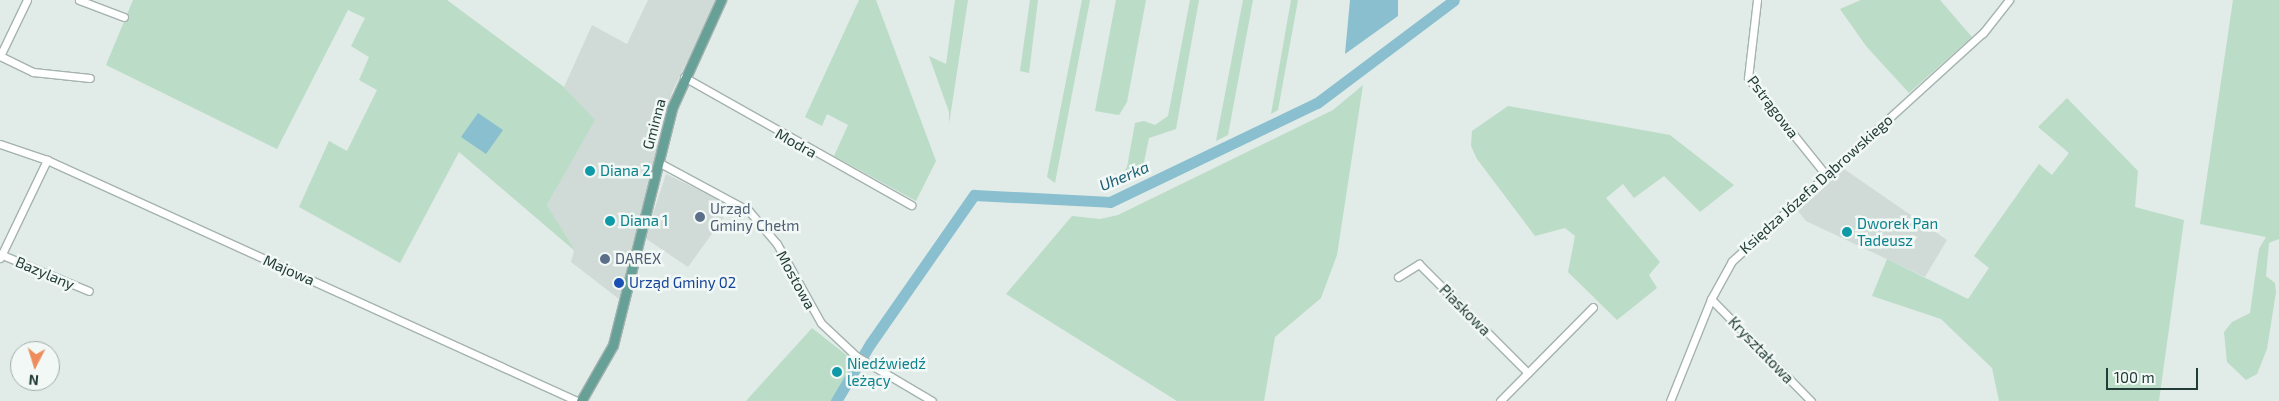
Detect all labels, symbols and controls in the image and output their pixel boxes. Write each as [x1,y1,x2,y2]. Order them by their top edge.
street label: Pstrągowa [1744,72,1802,142]
street label: Gminna [639,97,669,151]
street label: Księdza Józefa Dąbrowskiego [1736,110,1896,258]
street label: Modra [772,124,820,162]
water label: Uherka [1096,157,1152,195]
place label: Diana 2 [600,162,651,180]
marker: Diana 2 [584,165,596,177]
place label: Urząd Gminy Chełm [710,199,800,234]
marker: Urząd Gminy Chełm [694,211,706,223]
place label: Diana 1 [620,212,668,230]
place label: Dworek Pan Tadeusz [1857,214,1938,249]
marker: Diana 1 [604,215,616,227]
marker: Dworek Pan Tadeusz [1841,226,1853,238]
street label: Mostowa [773,248,819,312]
place label: DAREX [615,250,661,268]
street label: Majowa [261,251,317,289]
street label: Bazylany [13,253,77,293]
marker: DAREX [599,253,611,265]
place label: Urząd Gminy 02 [629,274,737,292]
marker: Urząd Gminy 02 [613,277,625,289]
street label: Piaskowa [1436,281,1494,339]
street label: Kryształowa [1725,313,1797,387]
north arrow [10,341,60,391]
place label: Niedźwiedź leżący [847,354,926,389]
scale bar [2109,358,2202,390]
marker: Niedźwiedź leżący [831,366,843,378]
text: 100 m [2114,368,2155,386]
text: N [28,372,40,389]

